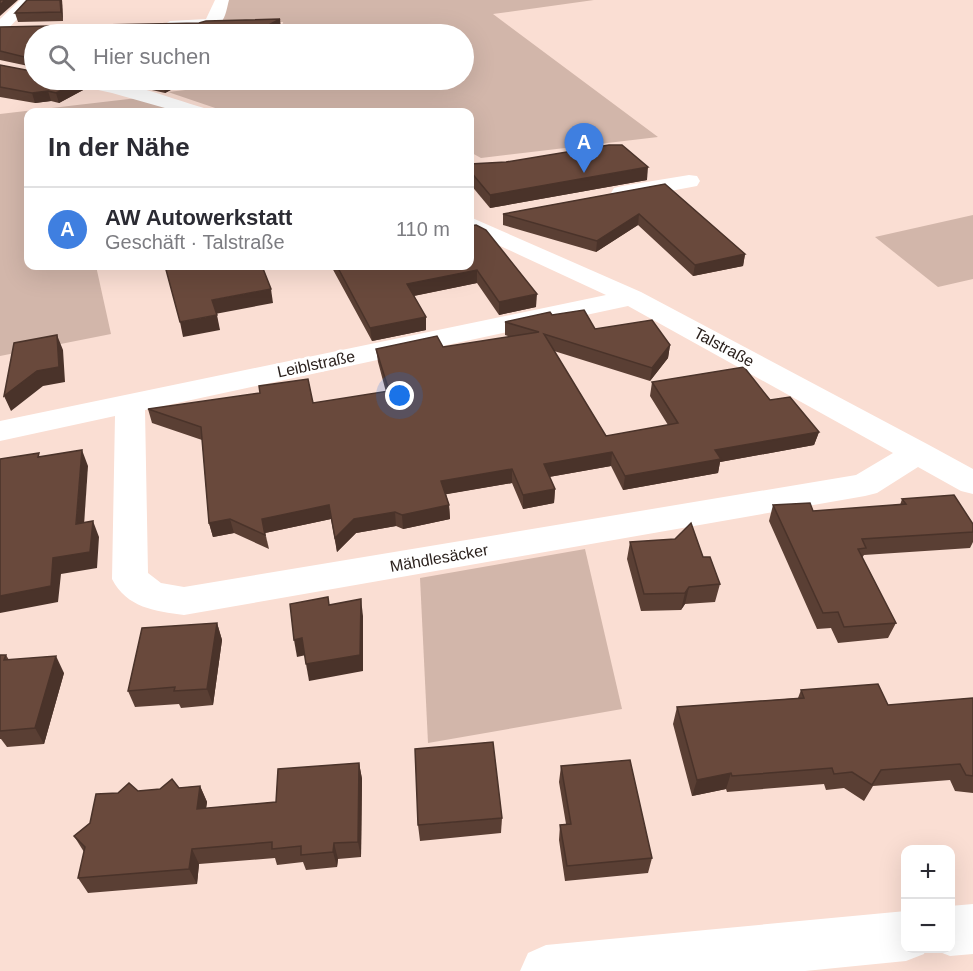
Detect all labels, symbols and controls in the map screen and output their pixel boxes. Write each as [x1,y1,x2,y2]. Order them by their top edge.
search box [24,24,474,90]
icon: search [45,41,78,74]
text: Hier suchen [93,44,210,69]
pin: A [564,124,604,173]
text: In der Nähe [48,132,190,162]
text: AW Autowerkstatt [105,205,292,230]
text: A [60,218,75,240]
text: 110 m [396,218,450,240]
text: Geschäft · Talstraße [105,231,285,253]
street label: Talstraße [691,324,757,370]
street label: Leiblstraße [276,347,357,381]
your location [385,381,414,410]
street label: Mähdlesäcker [388,541,490,575]
map controls [901,845,955,953]
button: + [901,845,955,899]
button: − [901,899,955,953]

